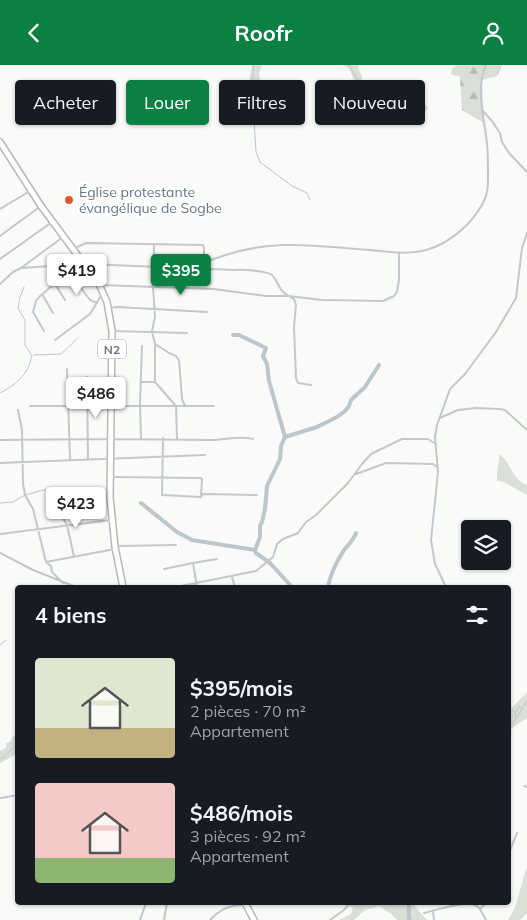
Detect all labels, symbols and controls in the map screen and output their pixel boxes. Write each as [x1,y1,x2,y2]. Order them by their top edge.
icon: back [20,19,48,47]
text: Roofr [235,19,292,47]
icon: person [479,19,507,47]
chip: Acheter [15,80,116,125]
chip: Louer [126,80,209,125]
chip: Filtres [219,80,305,125]
chip: Nouveau [315,80,425,125]
place label: Église protestante évangélique de Sogbe [79,183,222,217]
marker: Église protestante évangélique de Sogbe [63,194,75,206]
pin: $419 [47,253,107,296]
pin: $395 [151,253,211,296]
text: $419 [58,260,96,280]
text: $395 [162,260,200,280]
road number: N2 [98,339,126,359]
pin: $486 [66,377,126,419]
text: $486 [77,383,115,403]
pin: $423 [46,487,106,529]
text: $423 [57,493,95,513]
map controls [461,520,511,570]
button: layers [461,520,511,570]
icon: filters [463,601,491,629]
text: 4 biens [35,602,107,628]
text: $395/mois [190,675,293,701]
icon: home [75,678,135,738]
text: 2 pièces · 70 m² [190,701,306,721]
text: Appartement [190,721,289,741]
text: $486/mois [190,800,293,826]
icon: home [75,803,135,863]
text: 3 pièces · 92 m² [190,826,306,846]
text: Appartement [190,846,289,866]

